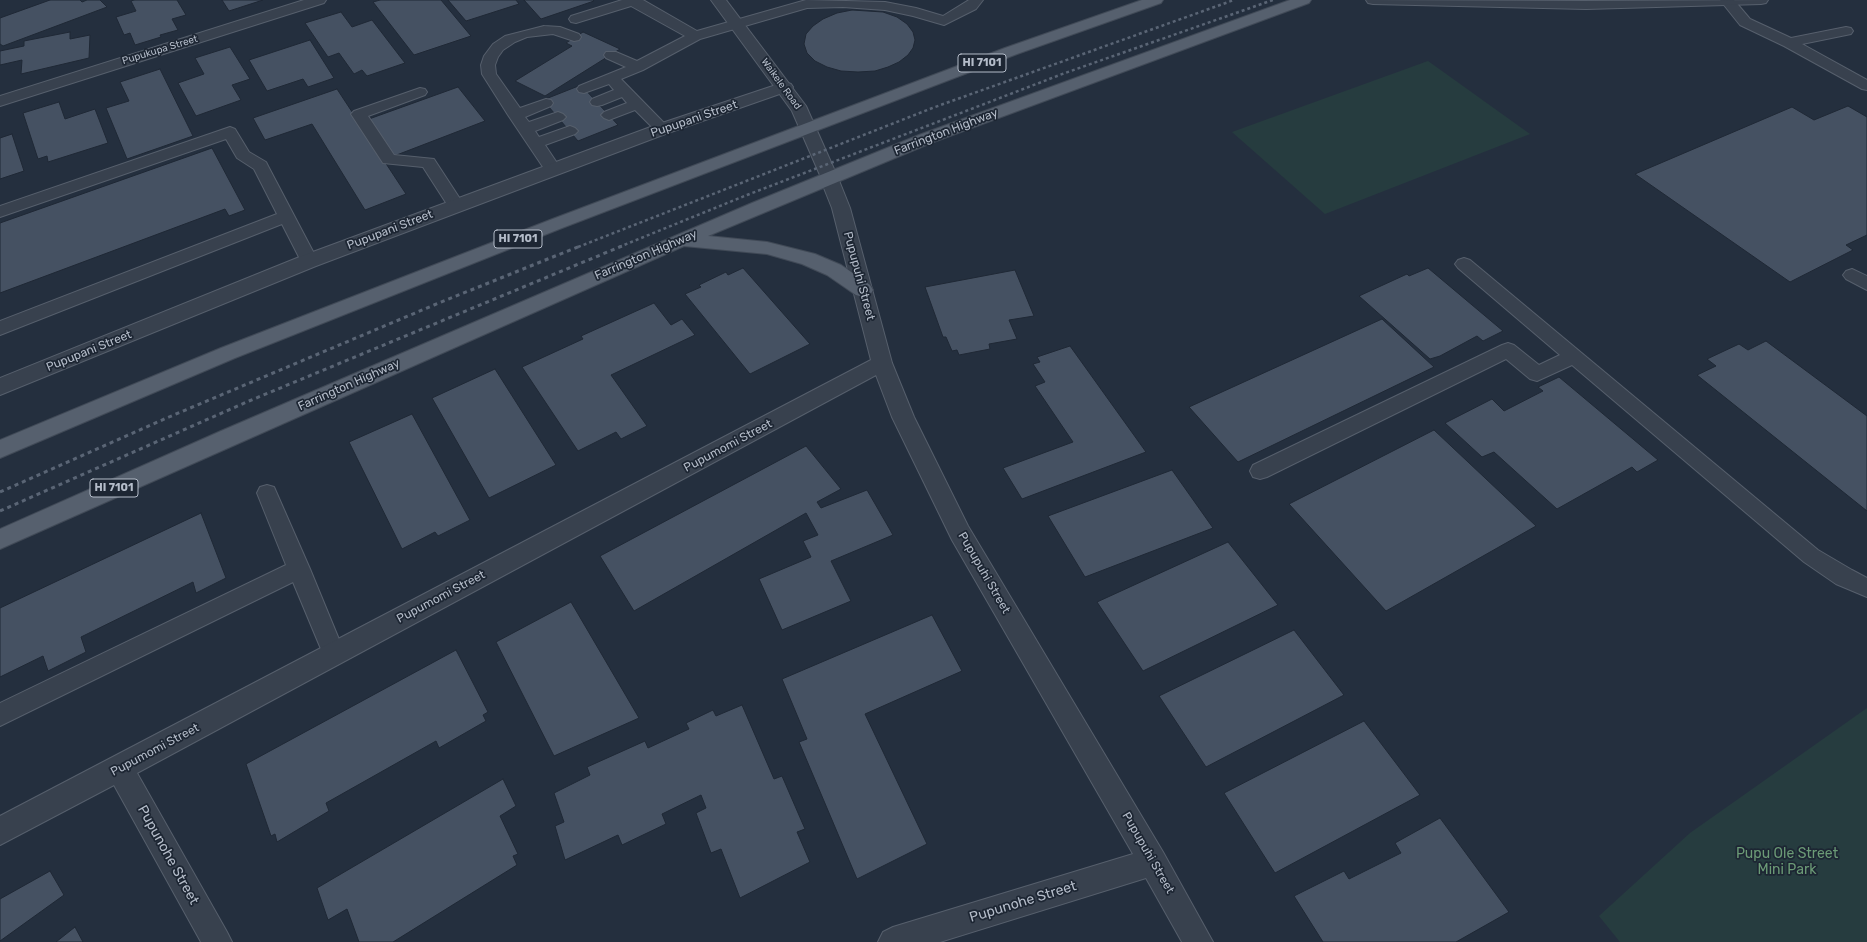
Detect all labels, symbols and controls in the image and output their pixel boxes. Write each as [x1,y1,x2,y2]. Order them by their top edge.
street label: Pupukupa Street [121,33,199,67]
road number: HI 7101 [958,54,1006,72]
street label: Waikele Road [758,56,804,112]
street label: Pupupani Street [649,97,739,141]
street label: Farrington Highway [892,106,1000,158]
street label: Pupupani Street [345,207,435,253]
street label: Farrington Highway [593,227,699,283]
road number: HI 7101 [494,230,542,248]
street label: Pupupuhi Street [840,230,878,322]
street label: Pupupani Street [44,327,134,375]
street label: Farrington Highway [296,356,402,414]
street label: Pupumomi Street [681,417,775,475]
road number: HI 7101 [90,479,138,497]
street label: Pupupuhi Street [955,530,1013,616]
street label: Pupumomi Street [394,568,488,626]
street label: Pupumomi Street [108,721,202,779]
street label: Pupunohe Street [134,802,202,908]
street label: Pupupuhi Street [1119,810,1177,896]
park label: Pupu Ole Street Mini Park [1736,846,1838,878]
street label: Pupunohe Street [967,878,1079,926]

